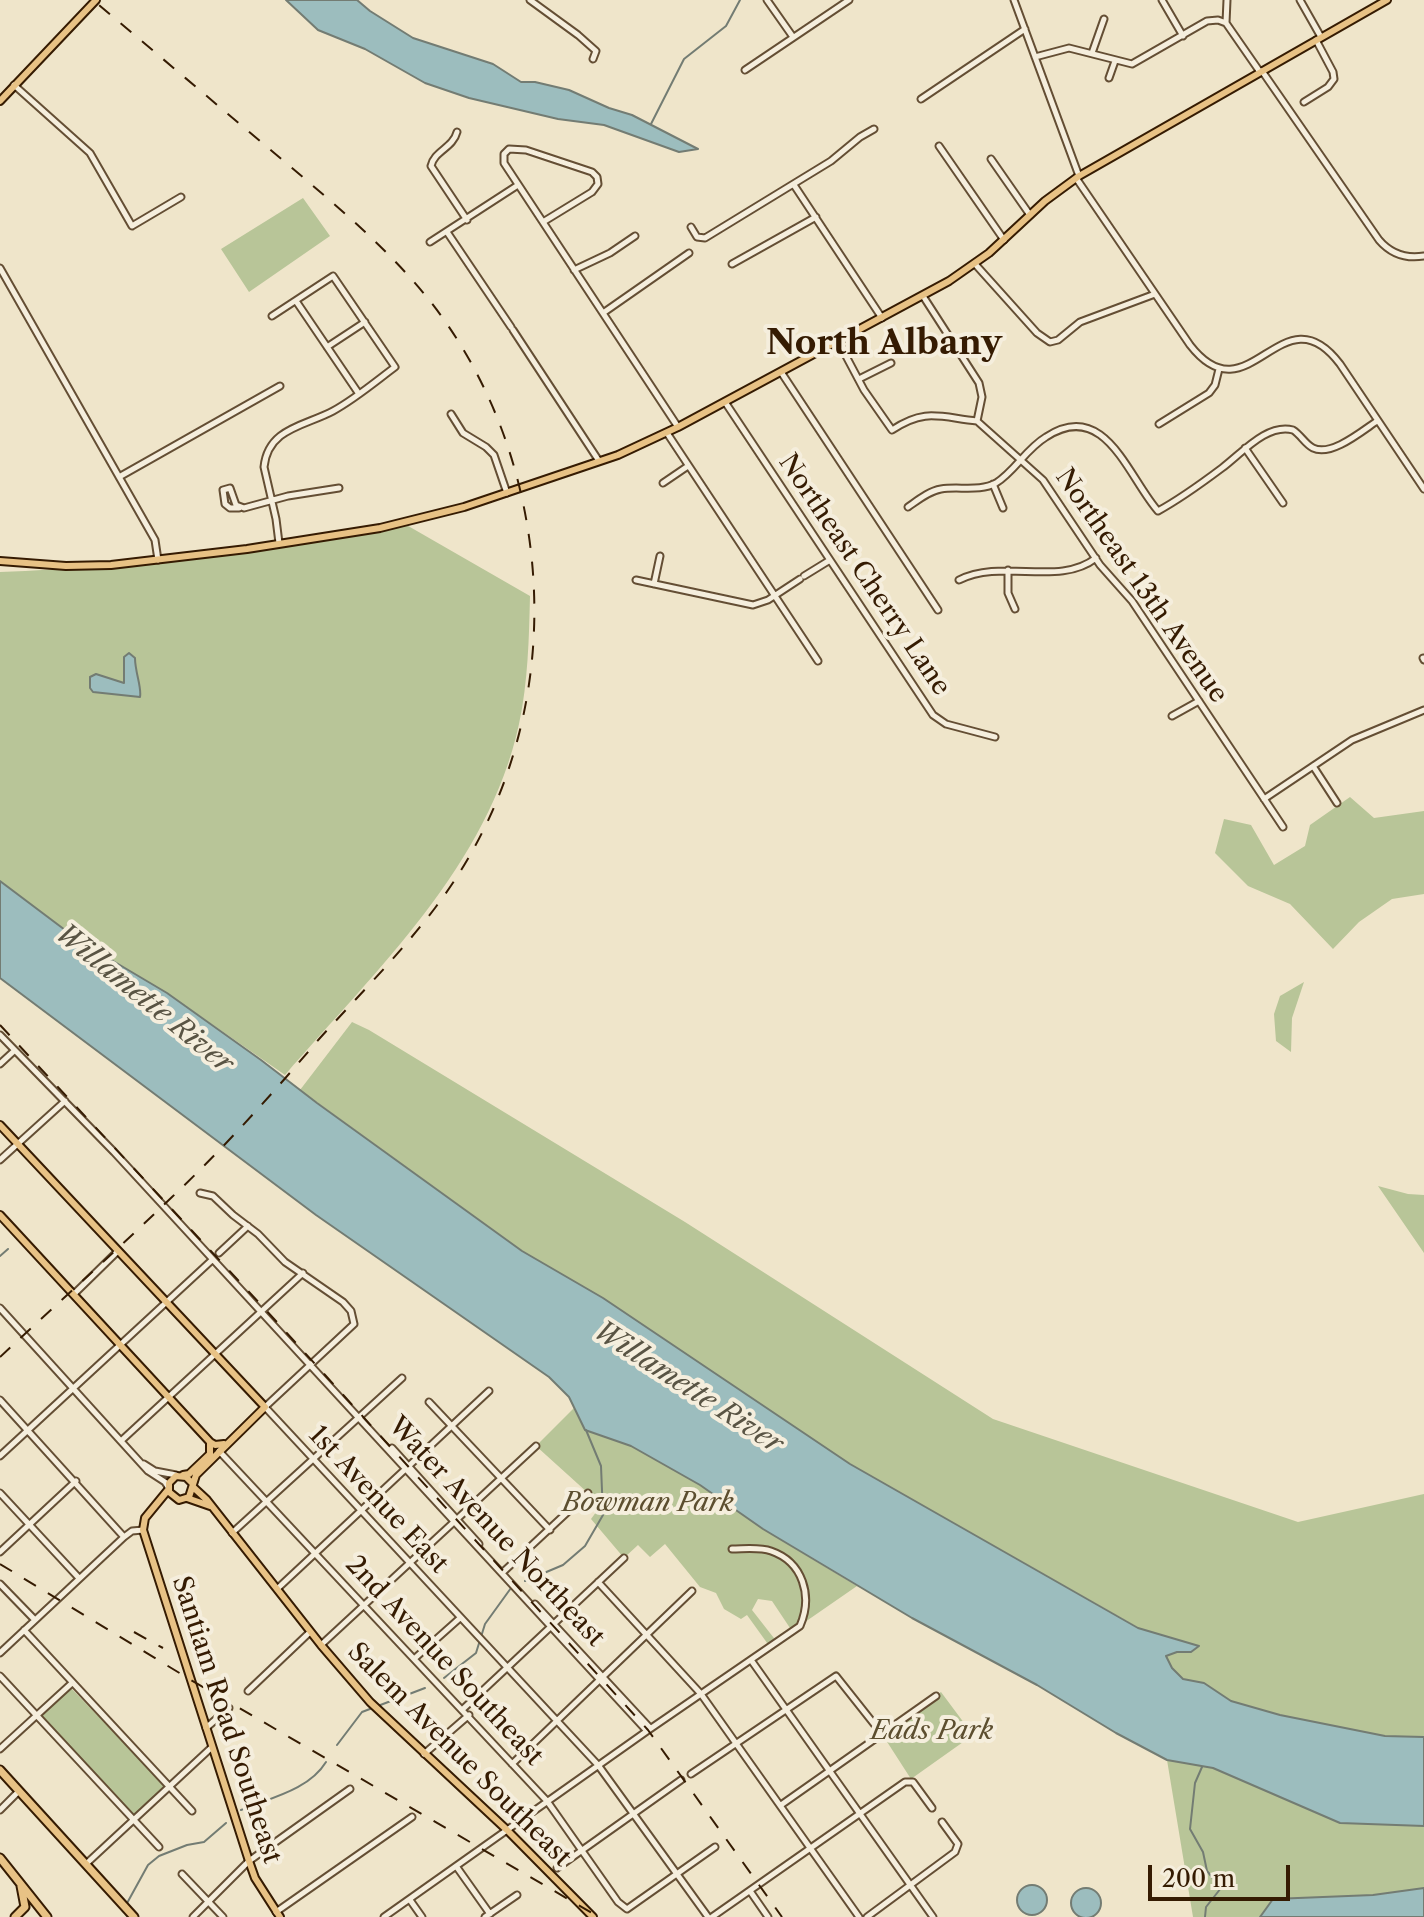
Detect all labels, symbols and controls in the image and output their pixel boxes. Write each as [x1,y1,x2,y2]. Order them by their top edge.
district label: North Albany [766,324,1002,364]
street label: Northeast Cherry Lane [772,448,956,702]
street label: Northeast 13th Avenue [1048,463,1234,709]
water label: Willamette River [48,917,240,1081]
water label: Willamette River [587,1314,789,1462]
street label: Water Avenue Northeast [381,1411,611,1653]
street label: 1st Avenue East [302,1420,454,1580]
park label: Bowman Park [562,1487,734,1519]
street label: 2nd Avenue Southeast [339,1550,549,1772]
street label: Santiam Road Southeast [165,1572,287,1868]
street label: Salem Avenue Southeast [341,1637,577,1873]
park label: Eads Park [871,1715,993,1747]
scale bar [1152,1849,1294,1899]
text: 200 m [1162,1864,1235,1893]

